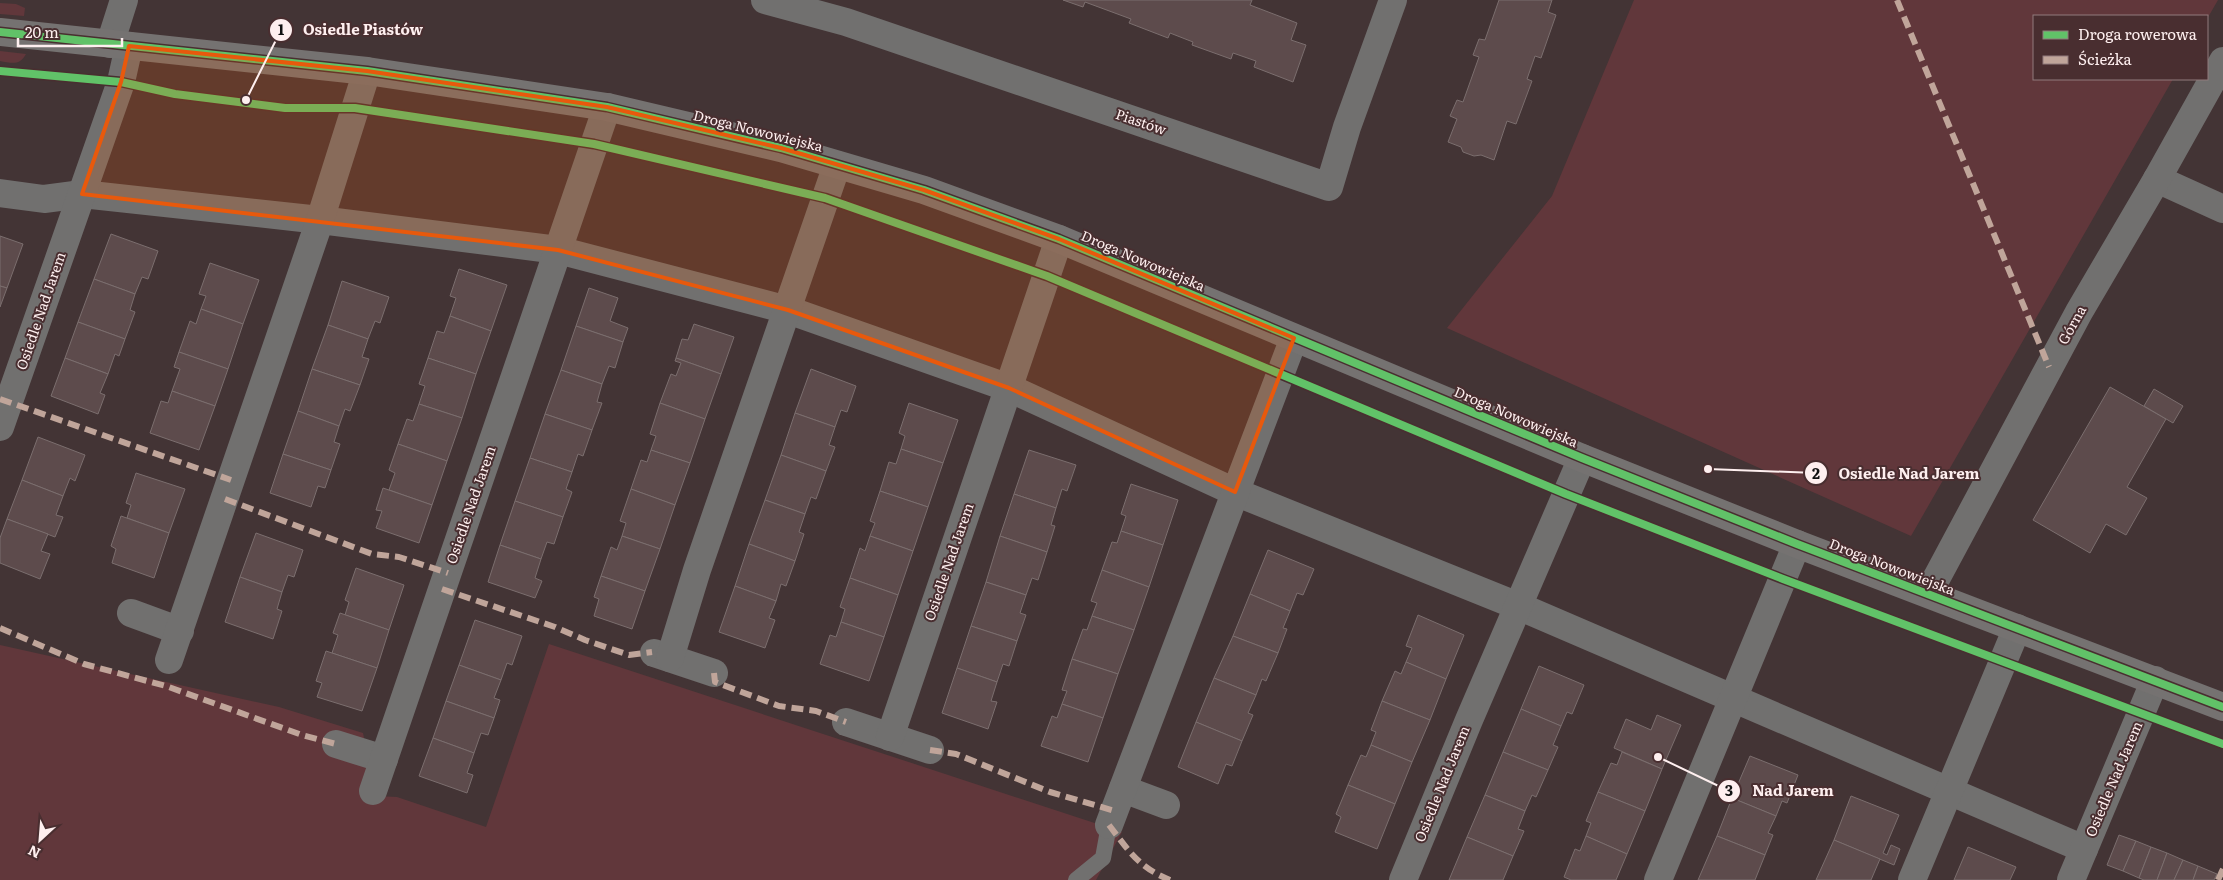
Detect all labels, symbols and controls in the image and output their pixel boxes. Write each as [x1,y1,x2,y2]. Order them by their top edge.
scale bar [18,15,121,47]
callout: Osiedle Piastów [268,15,433,45]
legend [2033,15,2208,80]
text: 1 [278,17,284,40]
text: Osiedle Piastów [303,17,424,40]
text: 20 m [25,20,59,43]
text: Droga rowerowa [2078,22,2198,45]
text: Ścieżka [2078,47,2133,70]
street label: Piastów [1113,103,1169,139]
street label: Droga Nowowiejska [691,104,826,156]
street label: Droga Nowowiejska [1078,225,1209,295]
street label: Osiedle Nad Jarem [10,249,70,372]
street label: Górna [2052,301,2090,348]
street label: Droga Nowowiejska [1451,381,1582,451]
street label: Osiedle Nad Jarem [440,443,500,566]
callout: Osiedle Nad Jarem [1804,458,1990,488]
text: 2 [1812,461,1820,484]
text: Osiedle Nad Jarem [1838,461,1980,484]
street label: Osiedle Nad Jarem [918,500,978,623]
street label: Droga Nowowiejska [1827,533,1958,599]
street label: Osiedle Nad Jarem [2080,717,2147,839]
street label: Osiedle Nad Jarem [1409,722,1474,845]
callout: Nad Jarem [1717,776,1843,806]
text: 3 [1725,778,1733,801]
text: Nad Jarem [1752,778,1834,801]
north arrow [15,815,65,865]
text: N [24,841,44,864]

